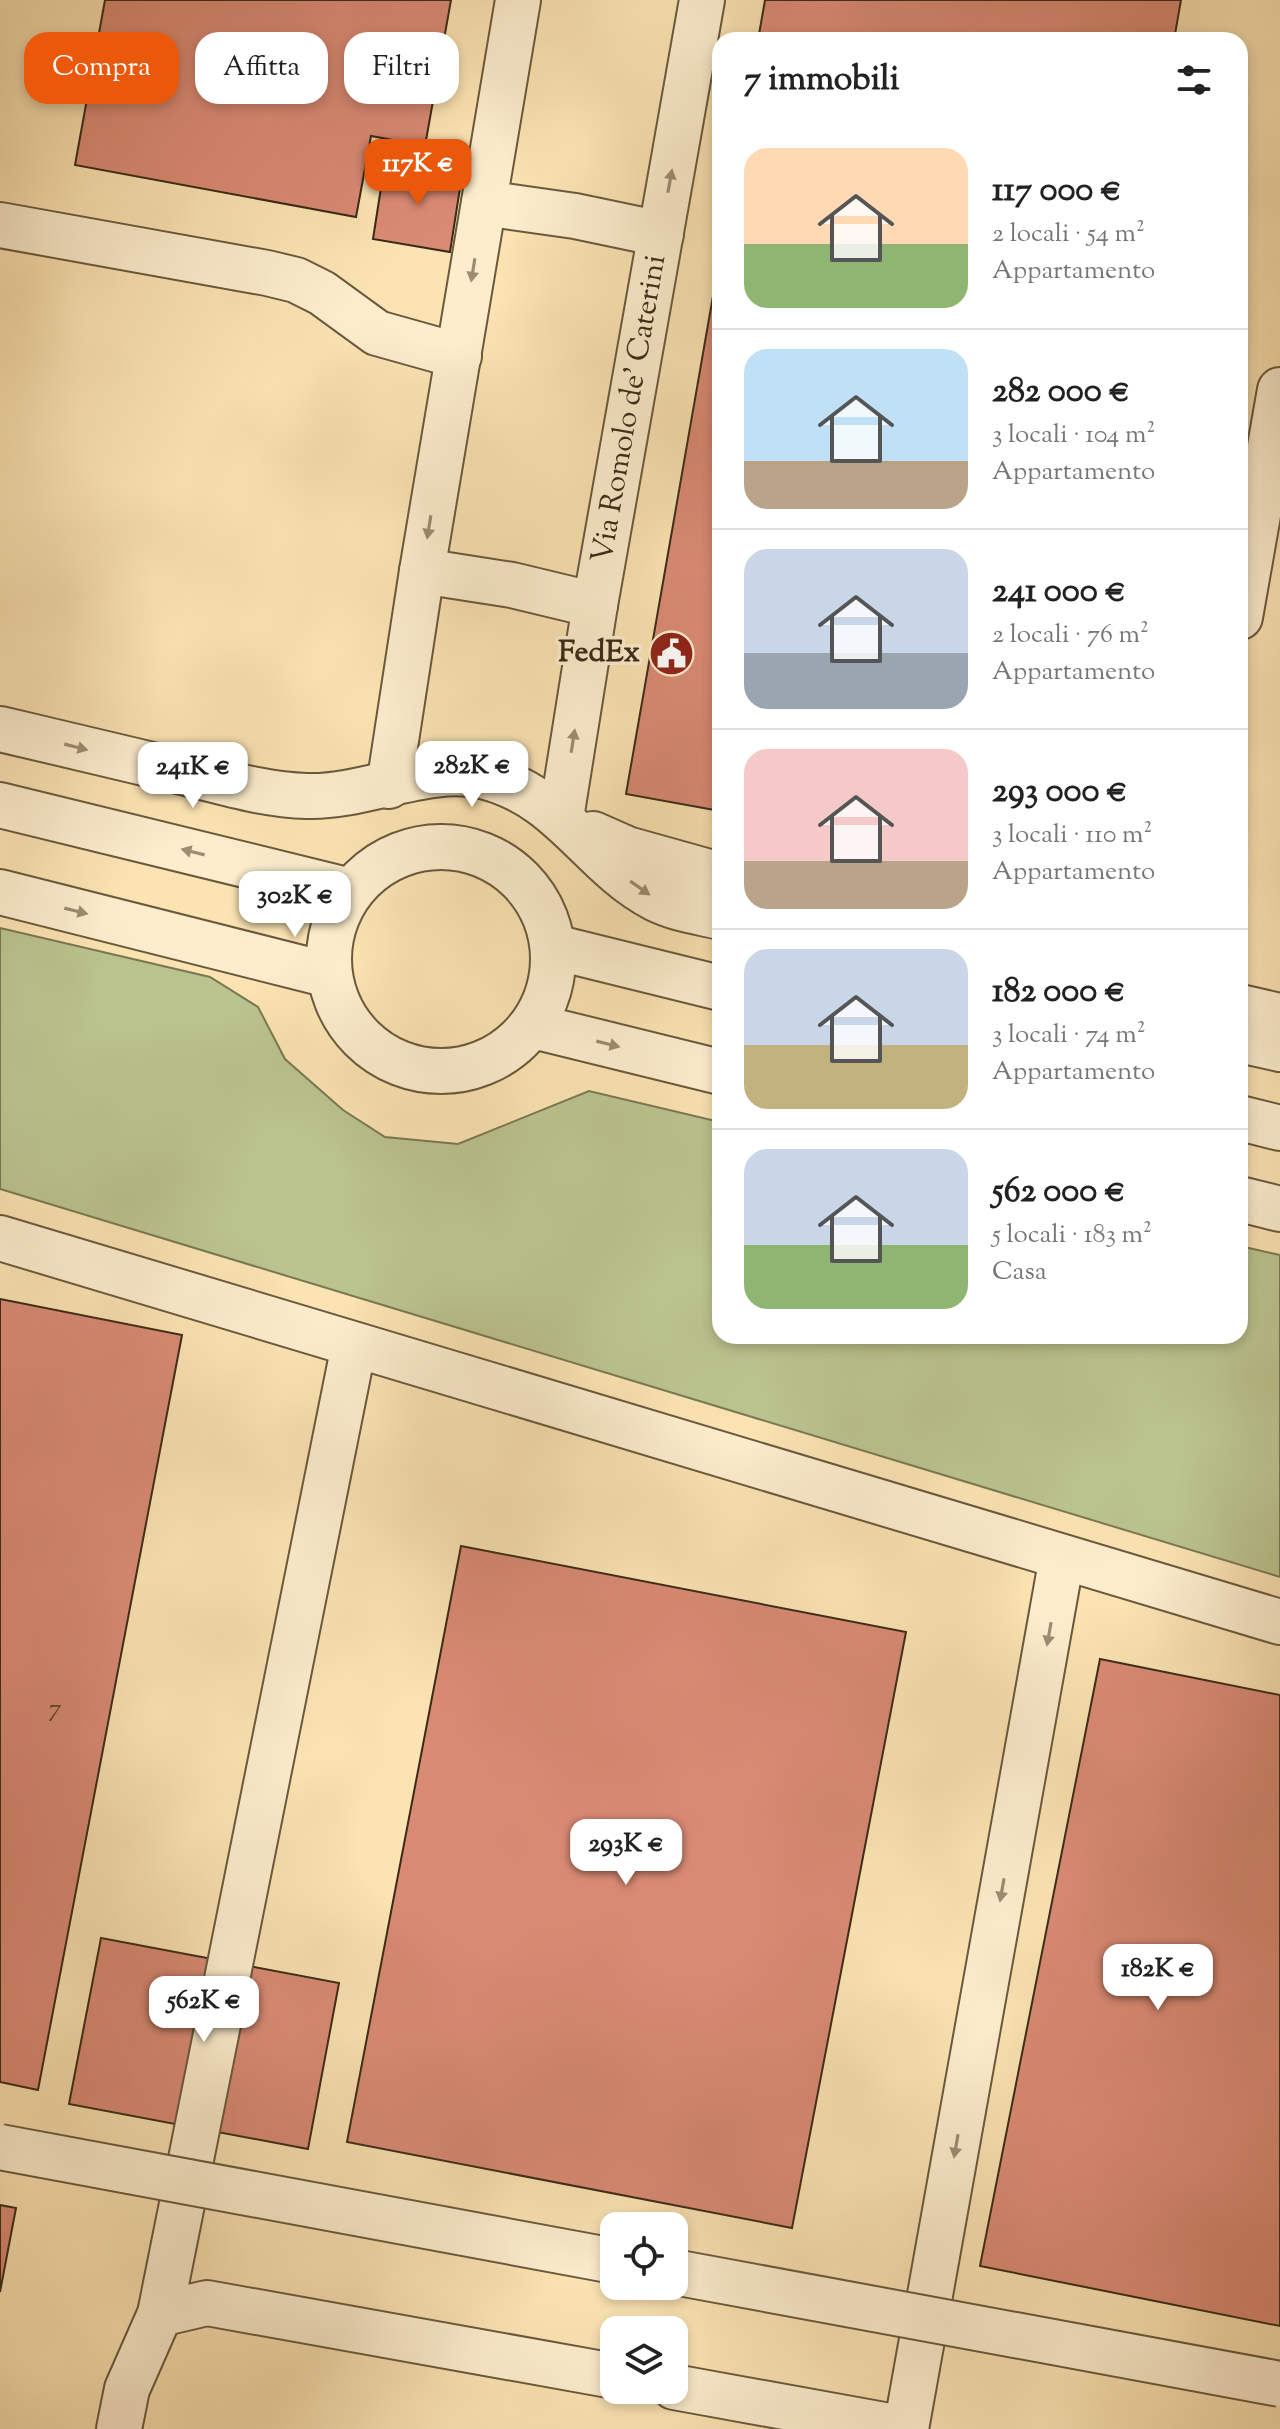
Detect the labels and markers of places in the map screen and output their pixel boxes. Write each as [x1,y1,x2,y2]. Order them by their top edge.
pin: 117K € [353,139,483,207]
public building icon: FedEx [647,629,695,677]
place label: FedEx [558,632,641,675]
pin: 282K € [407,741,537,809]
pin: 241K € [128,742,258,810]
pin: 302K € [230,871,360,939]
pin: 293K € [561,1819,691,1887]
pin: 182K € [1093,1944,1223,2012]
pin: 562K € [139,1976,269,2044]

